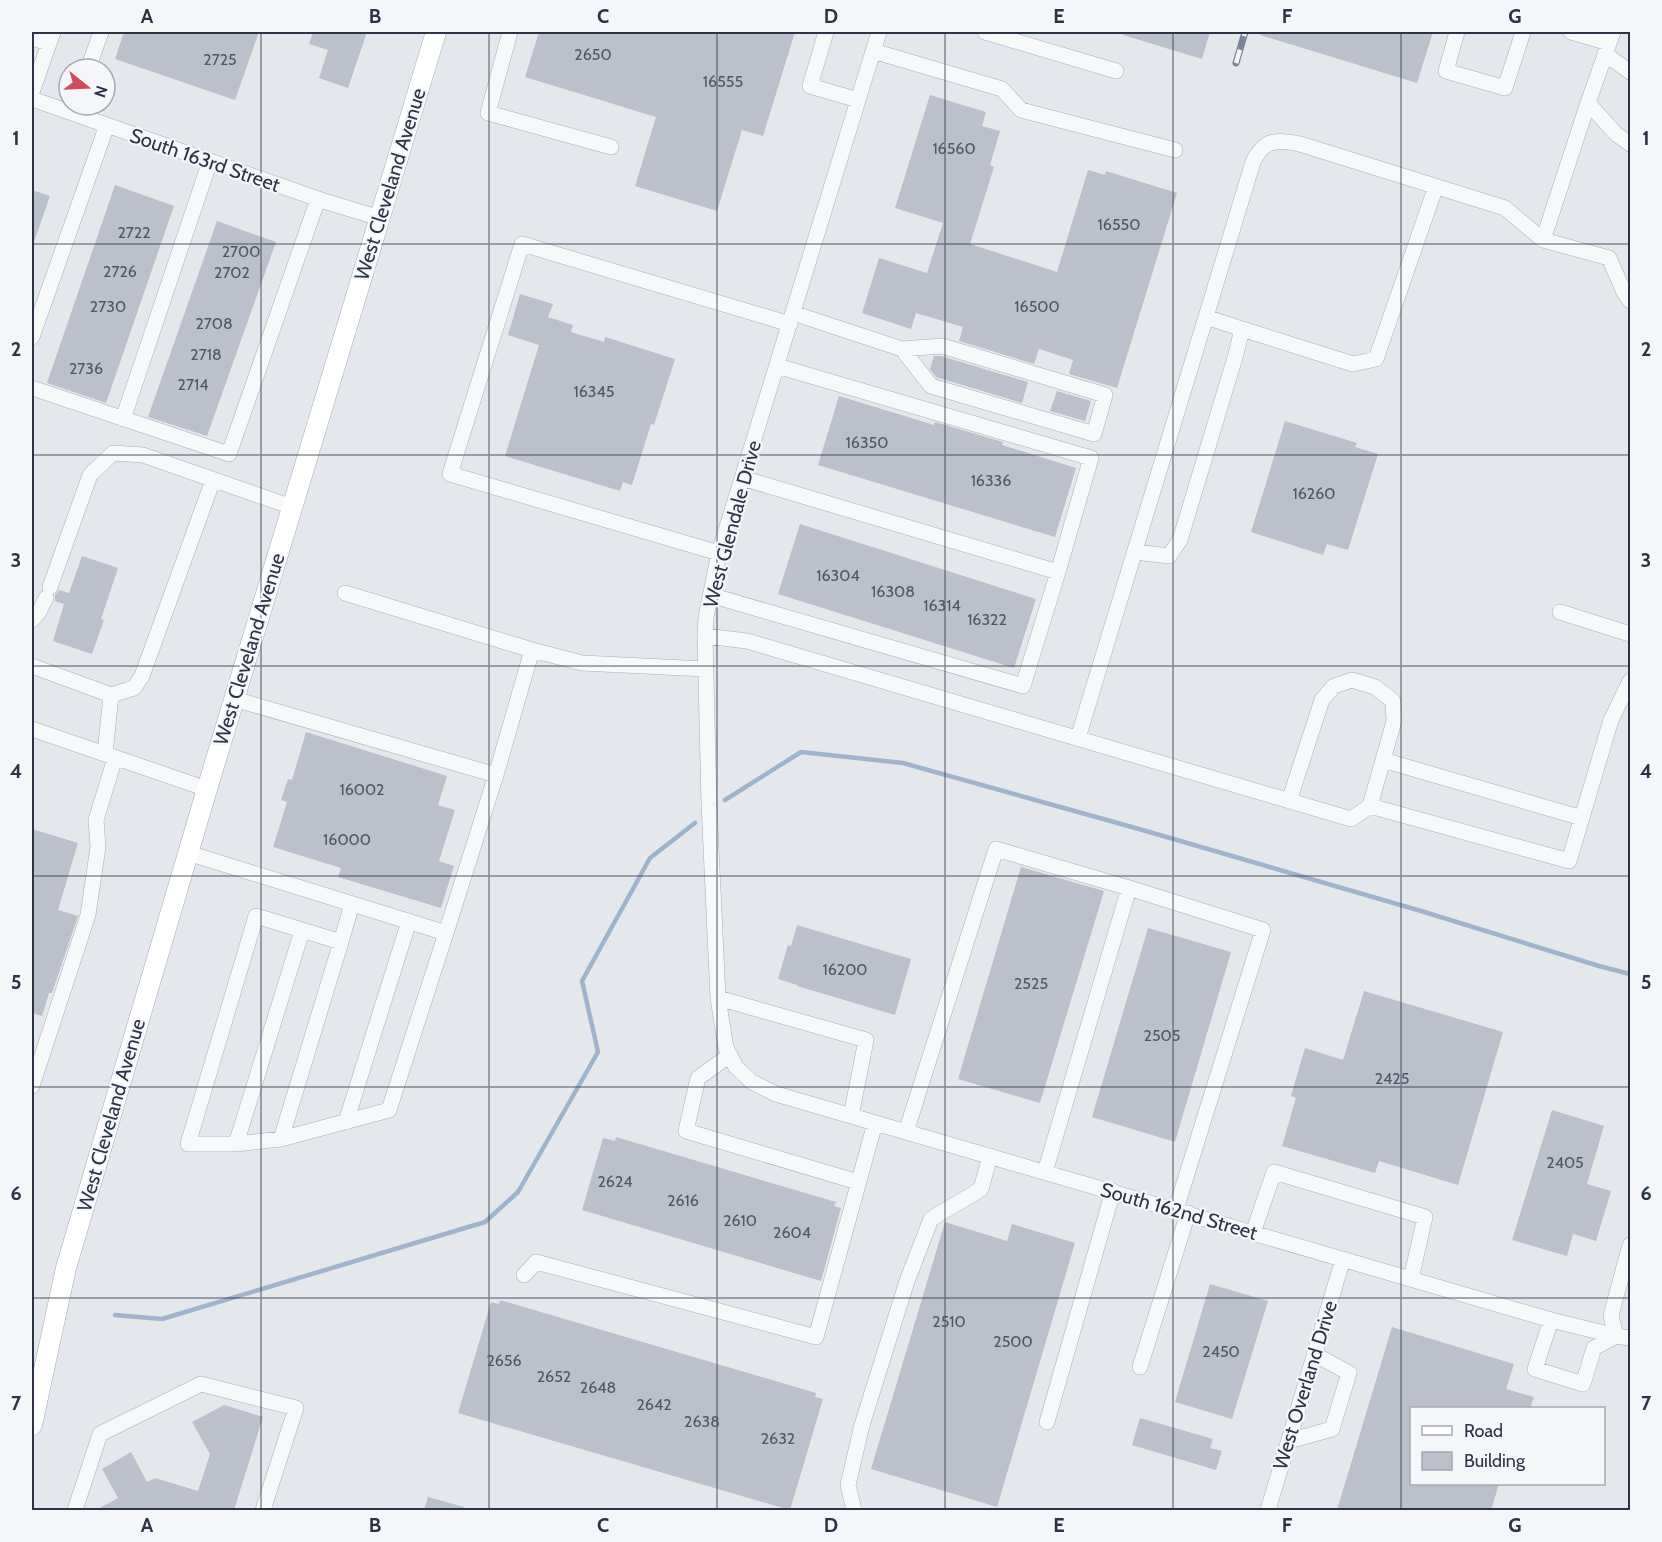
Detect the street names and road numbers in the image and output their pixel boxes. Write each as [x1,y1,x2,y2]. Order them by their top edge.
street label: West Cleveland Avenue [349,85,431,283]
street label: South 163rd Street [127,123,283,197]
street label: West Glendale Drive [698,438,766,610]
street label: West Cleveland Avenue [208,550,290,748]
street label: West Cleveland Avenue [72,1016,150,1214]
street label: South 162nd Street [1098,1177,1260,1245]
street label: West Overland Drive [1268,1298,1342,1472]

